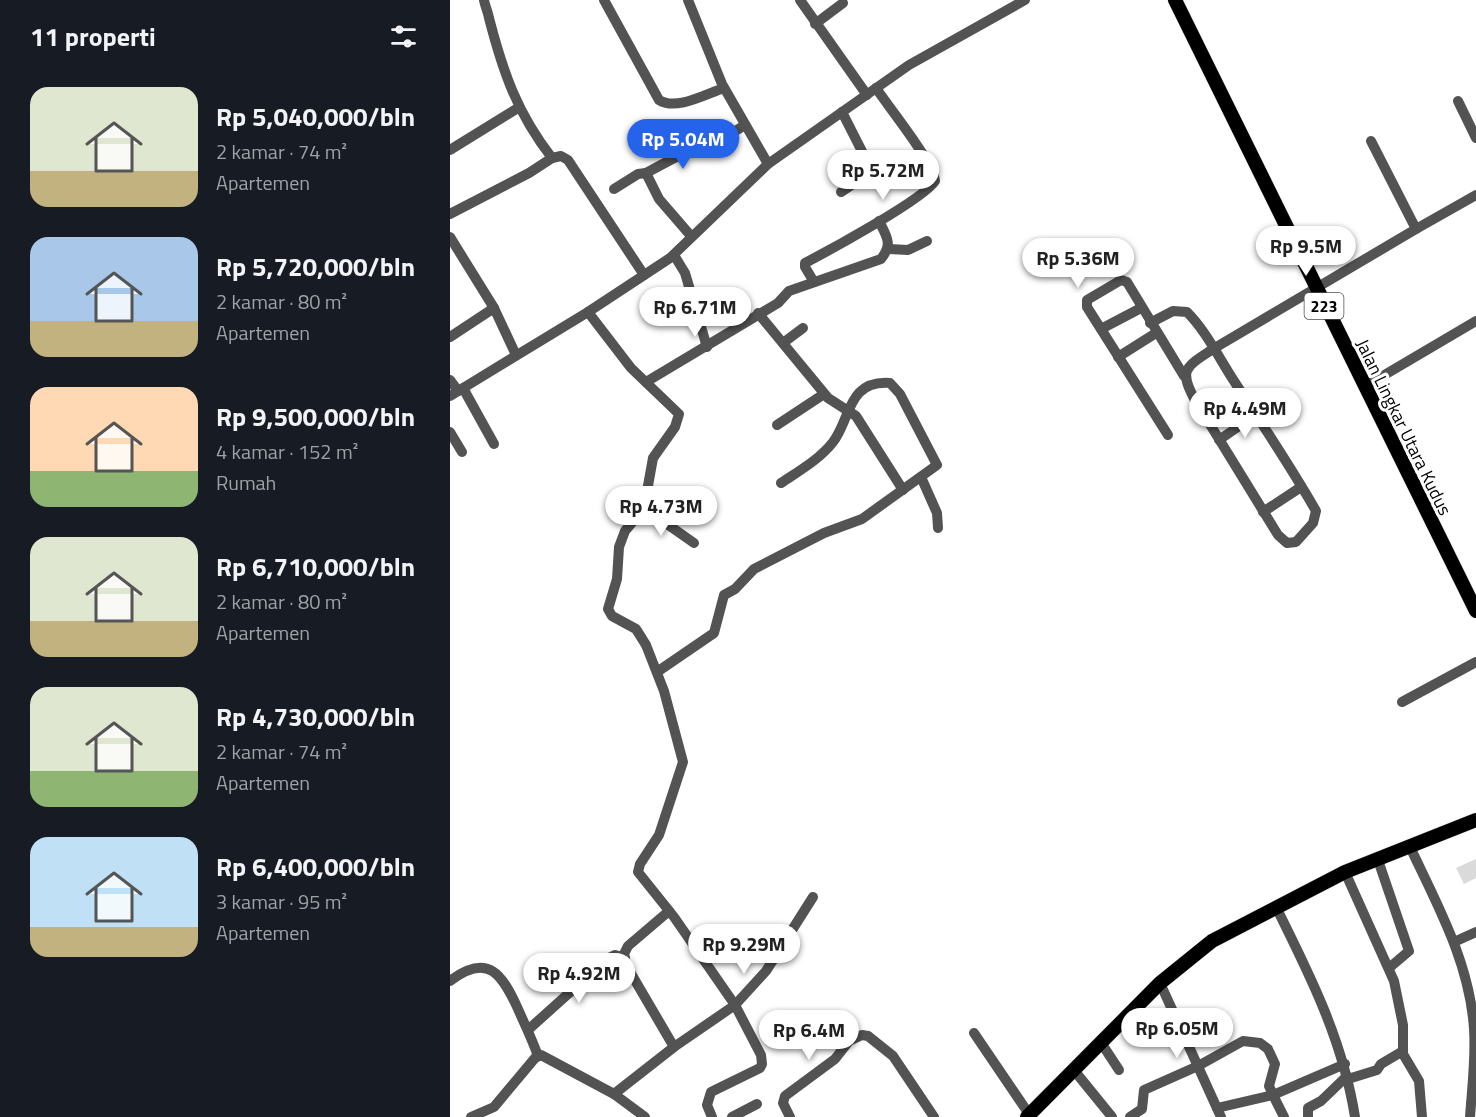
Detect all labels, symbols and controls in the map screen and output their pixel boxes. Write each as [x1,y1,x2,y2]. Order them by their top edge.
text: 11 properti [30,17,156,56]
icon: filters [387,20,420,53]
text: Rp 5,040,000/bln [216,97,415,136]
icon: home [78,111,150,183]
pin: Rp 5.04M [621,119,745,170]
text: Rp 5.04M [641,123,725,154]
text: 2 kamar · 74 m² [216,136,347,167]
pin: Rp 5.72M [821,150,945,201]
text: Rp 5.72M [841,154,925,185]
text: Apartemen [216,167,310,198]
pin: Rp 9.5M [1251,226,1361,277]
text: Rp 9.5M [1270,230,1342,261]
pin: Rp 5.36M [1016,238,1140,289]
text: Rp 5.36M [1036,242,1120,273]
text: Rp 5,720,000/bln [216,247,415,286]
icon: home [78,261,150,333]
text: 2 kamar · 80 m² [216,286,347,317]
pin: Rp 6.71M [633,287,757,338]
text: Rp 6.71M [653,291,737,322]
road number: 223 [1304,293,1344,319]
text: Apartemen [216,317,310,348]
street label: Jalan Lingkar Utara Kudus [1349,334,1459,520]
pin: Rp 4.49M [1183,388,1307,439]
text: Rp 4.49M [1203,392,1287,423]
text: Rp 9,500,000/bln [216,397,415,436]
icon: home [78,411,150,483]
text: 4 kamar · 152 m² [216,436,358,467]
text: Rumah [216,467,276,498]
pin: Rp 4.73M [599,486,723,537]
text: Rp 4.73M [619,490,703,521]
text: Rp 6,710,000/bln [216,547,415,586]
icon: home [78,561,150,633]
text: 2 kamar · 80 m² [216,586,347,617]
text: Apartemen [216,617,310,648]
text: Rp 4,730,000/bln [216,697,415,736]
icon: home [78,711,150,783]
text: 2 kamar · 74 m² [216,736,347,767]
text: Apartemen [216,767,310,798]
text: Rp 6,400,000/bln [216,847,415,886]
icon: home [78,861,150,933]
text: 3 kamar · 95 m² [216,886,347,917]
text: Apartemen [216,917,310,948]
pin: Rp 9.29M [682,924,806,975]
text: Rp 9.29M [702,928,786,959]
pin: Rp 4.92M [517,953,641,1004]
text: Rp 4.92M [537,957,621,988]
pin: Rp 6.05M [1115,1008,1239,1059]
pin: Rp 6.4M [754,1010,864,1061]
text: Rp 6.05M [1135,1012,1219,1043]
text: Rp 6.4M [773,1014,845,1045]

